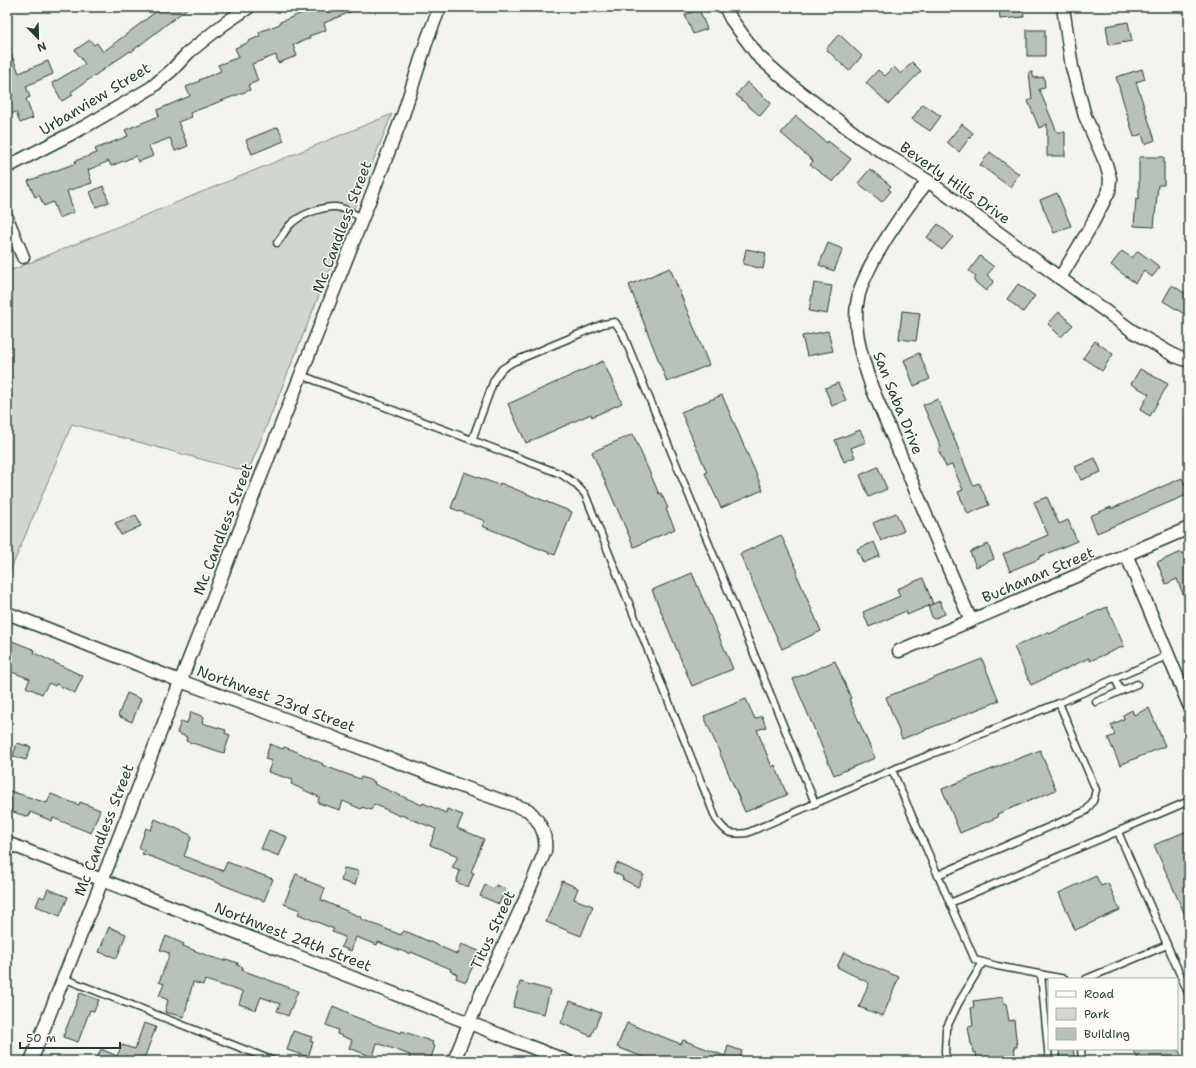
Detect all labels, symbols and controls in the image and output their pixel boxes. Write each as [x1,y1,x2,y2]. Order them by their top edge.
north arrow [18,18,58,58]
text: N [35,38,49,55]
street label: Urbanview Street [36,58,154,140]
street label: Beverly Hills Drive [896,137,1014,229]
street label: Mc Candless Street [308,158,376,296]
street label: San Saba Drive [868,349,928,457]
street label: Mc Candless Street [189,460,257,598]
street label: Buchanan Street [979,542,1097,608]
street label: Northwest 23rd Street [194,661,358,737]
street label: Mc Candless Street [70,761,138,899]
street label: Titus Street [466,887,520,973]
street label: Northwest 24th Street [211,898,375,976]
legend [1048,978,1178,1050]
text: Road [1084,986,1115,1002]
text: Park [1084,1006,1110,1022]
scale bar [20,1024,120,1050]
text: Building [1084,1026,1130,1042]
text: 50 m [26,1030,56,1046]

